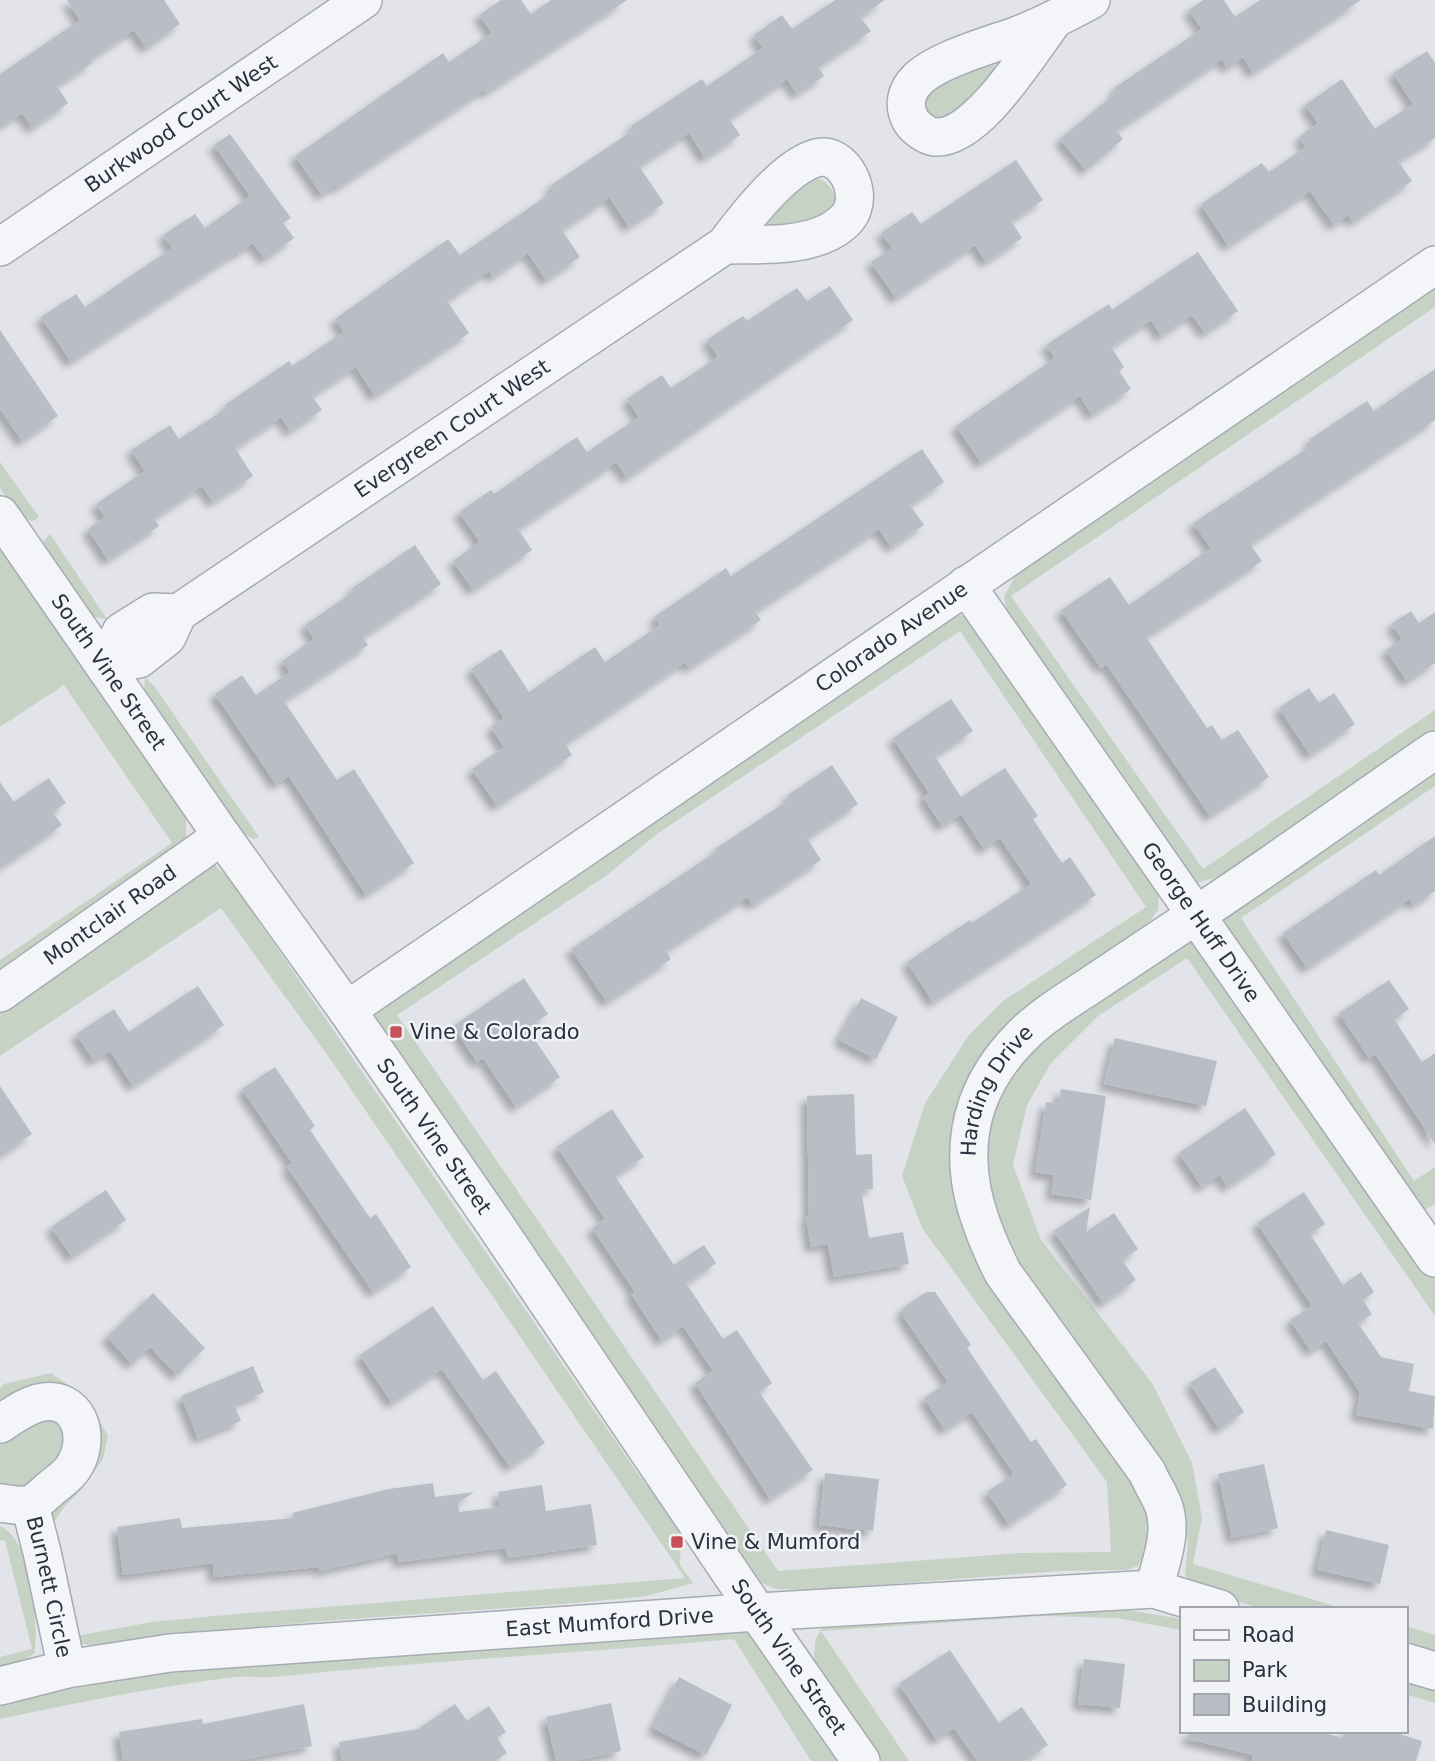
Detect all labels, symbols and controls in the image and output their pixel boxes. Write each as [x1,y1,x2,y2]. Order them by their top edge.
street label: Burkwood Court West [80,50,282,198]
street label: Evergreen Court West [350,354,554,503]
street label: Colorado Avenue [811,577,972,697]
street label: South Vine Street [46,589,171,755]
street label: George Huff Drive [1137,838,1265,1007]
street label: Montclair Road [39,860,181,970]
place label: Vine & Colorado [410,1020,580,1044]
street label: Harding Drive [957,1020,1038,1157]
marker: Vine & Colorado [388,1024,404,1040]
street label: South Vine Street [372,1054,496,1219]
street label: Burnett Circle [21,1513,76,1660]
place label: Vine & Mumford [691,1530,860,1554]
marker: Vine & Mumford [669,1534,685,1550]
street label: South Vine Street [726,1575,851,1740]
street label: East Mumford Drive [505,1603,714,1642]
legend [1180,1607,1407,1733]
text: Road [1242,1623,1295,1647]
text: Park [1242,1658,1288,1682]
text: Building [1242,1693,1327,1717]

